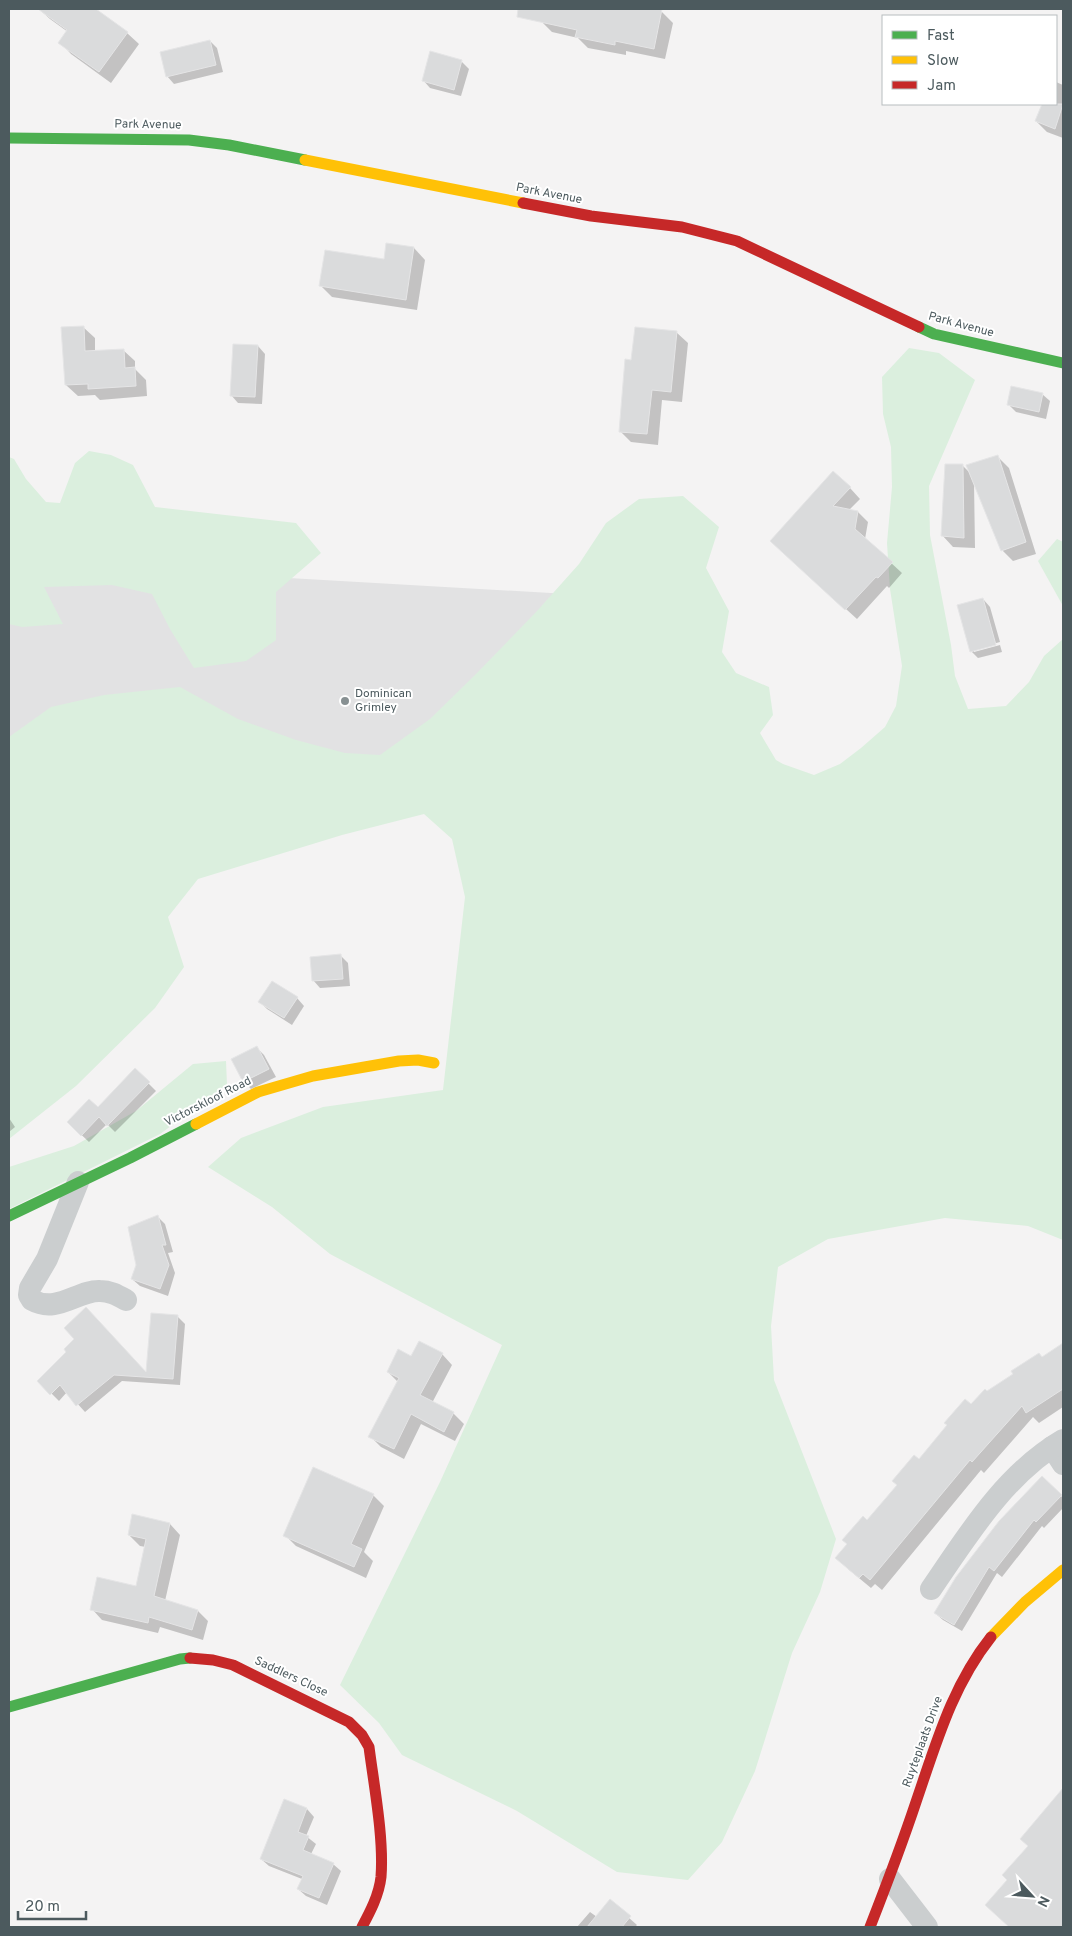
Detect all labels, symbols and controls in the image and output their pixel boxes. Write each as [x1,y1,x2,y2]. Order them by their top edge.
legend [882,15,1057,105]
text: Fast [927,27,955,46]
text: Slow [927,52,959,71]
text: Jam [927,77,956,96]
street label: Park Avenue [114,116,182,134]
street label: Park Avenue [514,180,584,208]
street label: Park Avenue [926,309,996,341]
place label: Dominican Grimley [355,686,412,716]
marker: Dominican Grimley [339,695,351,707]
street label: Victorskloof Road [162,1073,254,1131]
street label: Saddlers Close [252,1653,330,1701]
street label: Ruyteplaats Drive [899,1694,947,1790]
north arrow [1007,1871,1057,1921]
scale bar [18,1888,85,1920]
text: N [1032,1893,1052,1909]
text: 20 m [25,1898,60,1917]

